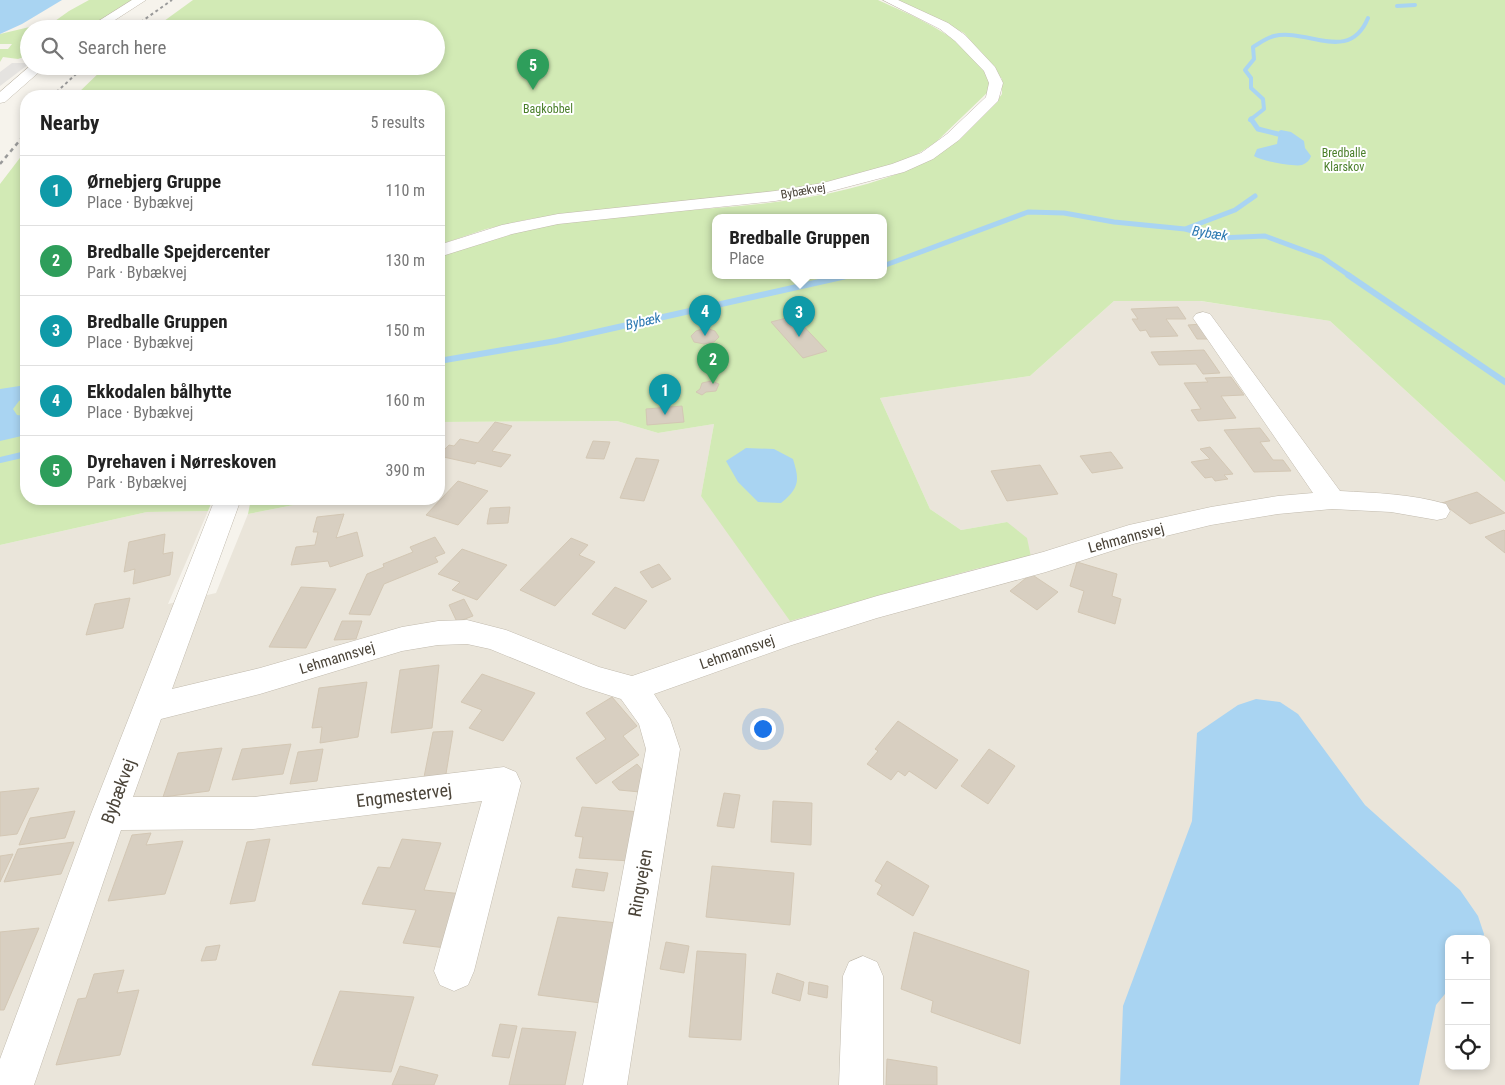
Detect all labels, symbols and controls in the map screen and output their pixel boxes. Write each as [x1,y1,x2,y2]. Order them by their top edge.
search box [20,20,445,75]
icon: search [38,34,66,62]
text: Search here [78,36,166,59]
pin: 5 [517,49,549,90]
park label: Bagkobbel [523,102,573,116]
text: Nearby [40,111,99,135]
text: 5 results [370,113,425,132]
park label: Bredballe Klarskov [1322,146,1367,174]
text: Ørnebjerg Gruppe [87,170,221,193]
street label: Bybækvej [780,180,826,202]
text: 1 [52,181,60,200]
text: 110 m [386,181,425,200]
text: Place · Bybækvej [87,193,193,212]
popup [712,214,887,279]
water label: Bybæk [1191,222,1230,244]
text: Bredballe Gruppen [729,226,870,249]
text: Bredballe Spejdercenter [87,240,270,263]
text: Place [729,249,764,268]
text: 2 [52,251,60,270]
text: 130 m [386,251,425,270]
text: Park · Bybækvej [87,263,187,282]
pin: 4 [689,295,721,336]
pin: 3 [783,296,815,337]
water label: Bybæk [624,309,663,333]
text: Bredballe Gruppen [87,310,228,333]
text: 3 [52,321,60,340]
text: 150 m [386,321,425,340]
text: Place · Bybækvej [87,333,193,352]
pin: 2 [697,343,729,384]
pin: 1 [649,374,681,415]
text: Ekkodalen bålhytte [87,380,232,403]
text: 4 [52,391,60,410]
text: 160 m [386,391,425,410]
text: Place · Bybækvej [87,403,193,422]
text: Dyrehaven i Nørreskoven [87,450,276,473]
text: 5 [52,461,60,480]
text: 390 m [386,461,425,480]
text: Park · Bybækvej [87,473,187,492]
street label: Lehmannsvej [1086,519,1166,557]
street label: Lehmannsvej [697,631,777,673]
street label: Lehmannsvej [297,638,377,678]
your location [750,716,776,742]
street label: Bybækvej [97,756,139,826]
street label: Engmestervej [355,779,453,811]
street label: Ringvejen [624,847,656,919]
map controls [1445,935,1490,1070]
button: + [1445,935,1490,980]
button: − [1445,980,1490,1025]
button: locate [1445,1025,1490,1070]

